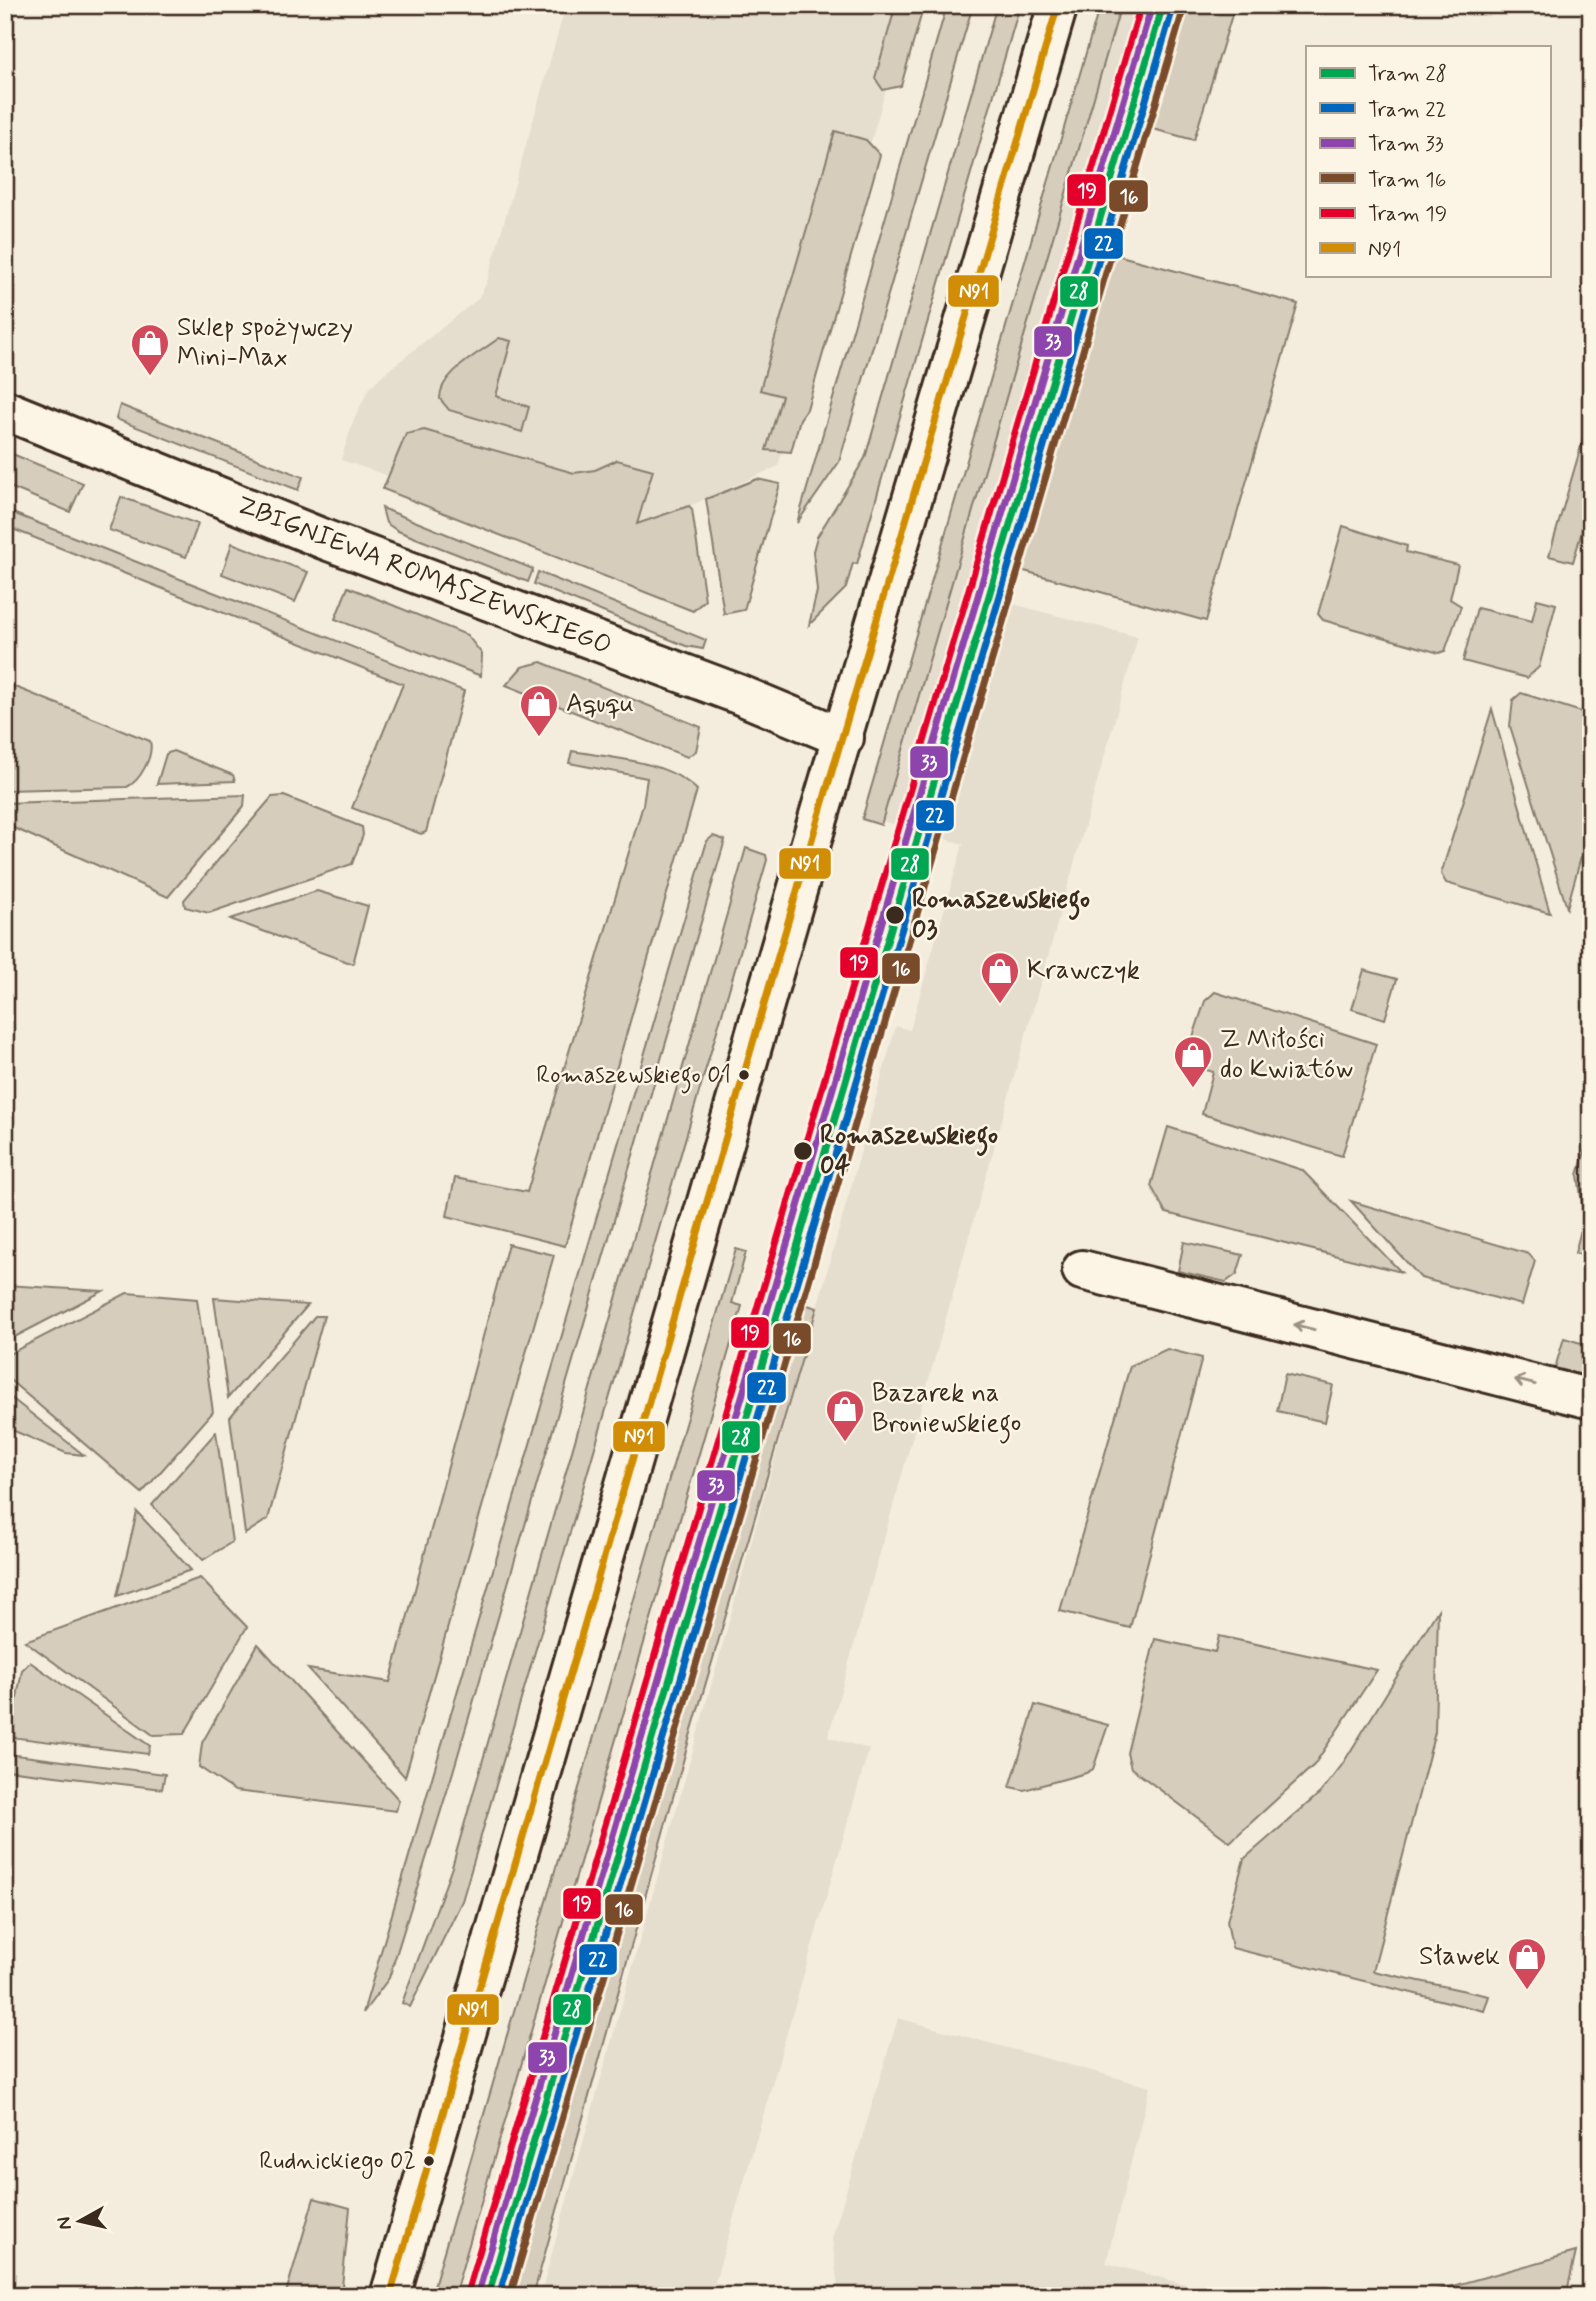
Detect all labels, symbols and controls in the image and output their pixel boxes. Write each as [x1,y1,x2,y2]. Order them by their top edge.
legend [1306,46,1550,276]
text: Tram 28 [1368,60,1447,88]
text: Tram 22 [1368,96,1447,124]
text: Tram 33 [1368,130,1444,158]
text: Tram 16 [1368,166,1446,194]
line badge: 19 [1066,173,1107,207]
text: 19 [1077,179,1097,204]
line badge: 16 [1108,179,1149,213]
text: 16 [1119,185,1139,210]
text: Tram 19 [1368,200,1447,228]
line badge: 22 [1083,227,1124,260]
text: 22 [1094,232,1114,257]
text: N91 [1368,236,1401,264]
line badge: N91 [947,274,1000,308]
line badge: 28 [1059,275,1099,308]
text: N91 [959,280,989,305]
text: 28 [1069,280,1089,305]
place label: Sklep spożywczy Mini-Max [177,311,353,375]
shop icon: Sklep spożywczy Mini-Max [129,322,171,377]
line badge: 33 [1033,325,1073,358]
text: 33 [1045,330,1061,355]
street label: ZBIGNIEWA ROMASZEWSKIEGO [232,489,616,663]
shop icon: Aququ [518,683,560,738]
place label: Aququ [566,687,634,721]
line badge: 33 [909,745,949,779]
text: 33 [921,751,937,776]
line badge: 22 [915,799,955,832]
text: 22 [925,804,945,829]
line badge: N91 [778,847,832,880]
line badge: 28 [890,847,930,881]
text: N91 [790,852,820,877]
text: 28 [900,853,920,878]
place label: Romaszewskiego 03 [912,883,1090,947]
marker: Romaszewskiego 03 [884,904,906,926]
line badge: 19 [839,946,879,979]
shop icon: Krawczyk [979,950,1021,1005]
text: 19 [849,951,869,976]
line badge: 16 [881,952,921,985]
place label: Krawczyk [1027,954,1140,988]
text: 16 [891,957,911,982]
place label: Z Miłości do Kwiatów [1220,1023,1353,1087]
shop icon: Z Miłości do Kwiatów [1172,1034,1214,1089]
place label: Romaszewskiego 01 [536,1060,731,1094]
marker: Romaszewskiego 01 [737,1068,751,1082]
place label: Romaszewskiego 04 [820,1119,998,1183]
marker: Romaszewskiego 04 [792,1140,814,1162]
line badge: 19 [730,1316,770,1349]
one-way arrow [1293,1320,1316,1333]
text: 19 [740,1321,760,1346]
line badge: 16 [772,1322,812,1355]
text: 16 [782,1327,802,1352]
line badge: 22 [746,1371,787,1404]
one-way arrow [1514,1375,1536,1388]
text: 22 [757,1376,777,1401]
place label: Bazarek na Broniewskiego [872,1377,1021,1444]
shop icon: Bazarek na Broniewskiego [824,1388,866,1443]
line badge: N91 [612,1420,666,1453]
line badge: 28 [721,1420,761,1454]
text: N91 [624,1425,654,1450]
text: 28 [731,1426,751,1451]
line badge: 33 [696,1469,736,1502]
text: 33 [708,1474,724,1499]
line badge: 19 [562,1887,602,1920]
text: 19 [572,1892,592,1917]
line badge: 16 [604,1893,644,1926]
text: 16 [614,1898,634,1923]
shop icon: Sławek [1506,1936,1548,1991]
place label: Sławek [1419,1940,1500,1974]
line badge: 22 [578,1943,618,1976]
text: 22 [588,1948,608,1973]
line badge: N91 [446,1993,500,2026]
line badge: 28 [552,1993,592,2026]
text: N91 [458,1998,488,2023]
text: 28 [562,1998,582,2023]
line badge: 33 [527,2041,568,2074]
text: 33 [539,2046,555,2071]
place label: Rudnickiego 02 [259,2146,416,2179]
marker: Rudnickiego 02 [422,2154,436,2168]
north arrow [46,2186,116,2256]
text: N [51,2215,78,2231]

